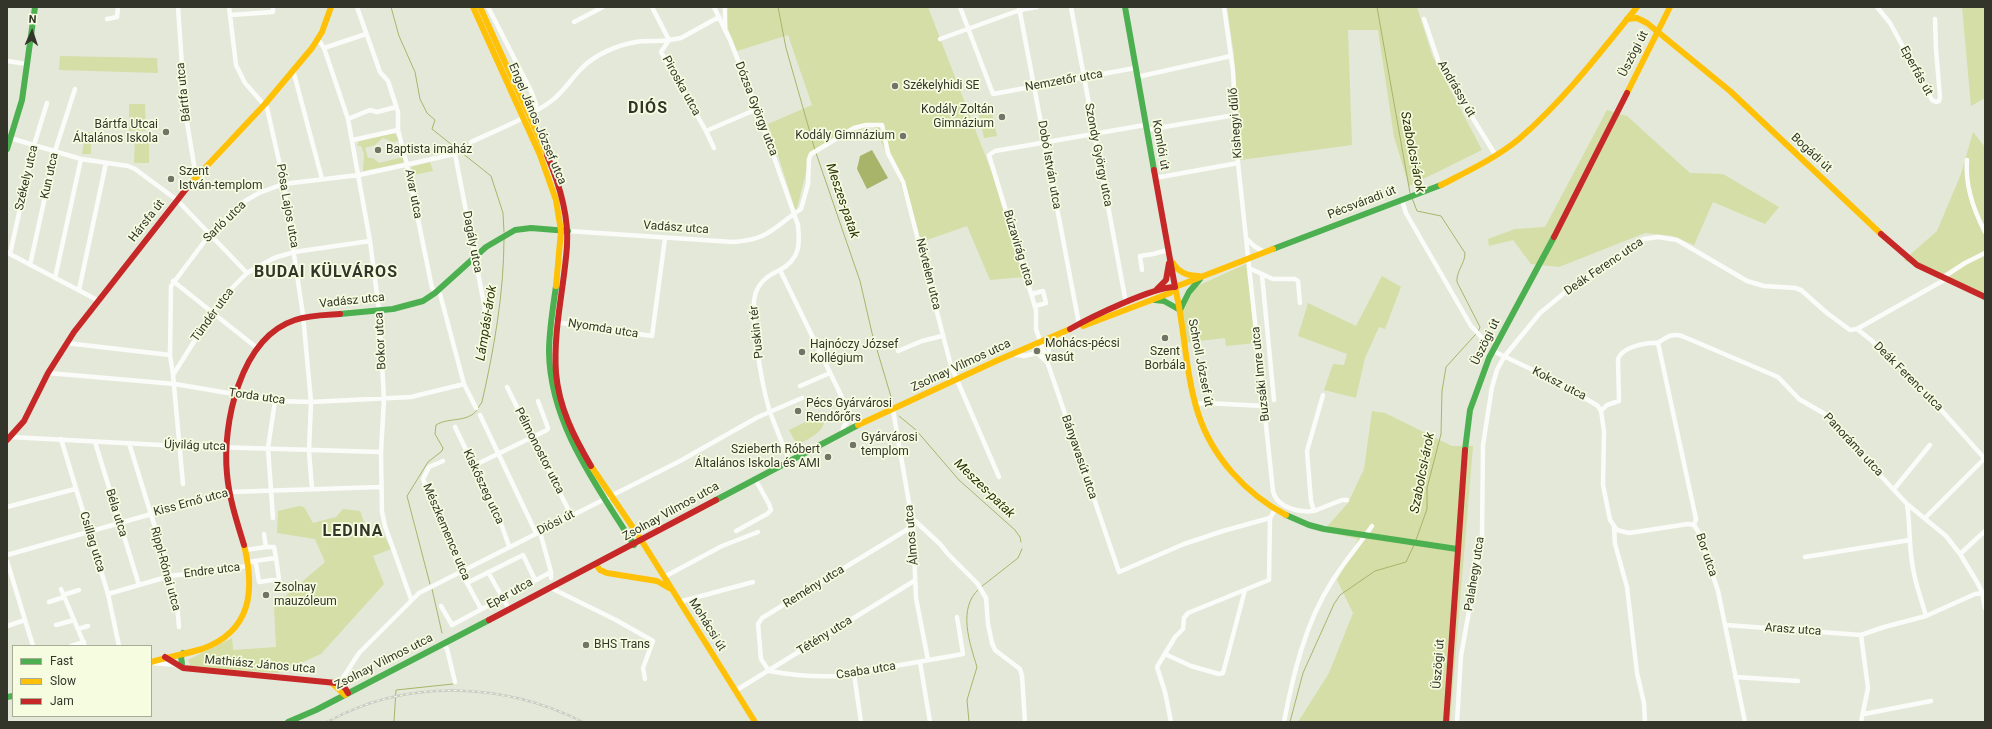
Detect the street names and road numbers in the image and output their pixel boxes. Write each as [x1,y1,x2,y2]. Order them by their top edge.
street label: Üszögi út [1616,29,1652,79]
street label: Eperfás út [1896,44,1936,98]
street label: Piroska utca [659,53,703,119]
street label: Andrássy út [1434,58,1478,120]
street label: Dózsa György utca [731,60,781,158]
street label: Engel János József utca [505,61,569,187]
street label: Bártfa utca [174,62,194,122]
street label: Nemzetőr utca [1024,67,1104,95]
street label: Kishegyi dűlő [1226,87,1246,159]
street label: Szondy György utca [1081,102,1115,208]
street label: Dobó István utca [1034,119,1064,211]
street label: Komlói út [1148,119,1172,171]
street label: Bogádi út [1788,130,1834,176]
street label: Székely utca [12,144,42,212]
street label: Kun utca [38,152,62,200]
street label: Pósa Lajos utca [273,163,301,249]
street label: Avar utca [401,168,425,220]
street label: Pécsváradi út [1326,183,1398,223]
street label: Hársfa út [126,197,168,245]
street label: Sarló utca [201,198,249,246]
street label: Búzavirág utca [1000,208,1036,288]
street label: Dagály utca [459,210,485,274]
street label: Vadász utca [643,219,709,237]
street label: Deák Ferenc utca [1562,235,1646,299]
street label: Névtelen utca [912,237,944,311]
street label: Tündér utca [189,285,237,345]
street label: Vadász utca [319,290,385,312]
street label: Puskin tér [747,305,767,359]
street label: Bokor utca [372,312,390,370]
street label: Nyomda utca [567,316,639,342]
street label: Üszögi út [1469,316,1503,368]
street label: Schroll József út [1184,318,1216,408]
street label: Buzsáki Imre utca [1249,326,1273,422]
street label: Zsolnay Vilmos utca [909,337,1013,395]
street label: Deák Ferenc utca [1870,339,1946,415]
street label: Koksz utca [1530,364,1588,404]
street label: Torda utca [228,386,286,408]
street label: Pélmonostor utca [511,405,567,497]
street label: Panoráma utca [1820,410,1886,480]
street label: Bányavasút utca [1058,413,1100,501]
street label: Újvilág utca [164,438,226,454]
street label: Kiskőszeg utca [459,447,507,527]
street label: Zsolnay Vilmos utca [620,479,722,545]
street label: Mészkemence utca [419,481,473,583]
street label: Kiss Ernő utca [152,486,230,520]
street label: Béla utca [102,487,130,539]
street label: Álmos utca [902,504,922,566]
street label: Diósi út [535,507,577,539]
street label: Csillag utca [76,510,108,574]
street label: Rippl-Rónai utca [147,525,183,613]
street label: Bor utca [1692,532,1720,578]
street label: Palahegy utca [1462,536,1488,612]
street label: Endre utca [183,560,241,582]
street label: Remény utca [781,563,847,611]
street label: Eper utca [485,576,535,612]
street label: Mohácsi út [685,596,729,654]
street label: Tétény utca [795,614,855,658]
street label: Arasz utca [1764,621,1822,639]
street label: Zsolnay Vilmos utca [333,631,435,693]
street label: Üszögi út [1430,639,1448,689]
street label: Mathiász János utca [204,653,316,677]
street label: Csaba utca [835,659,897,683]

